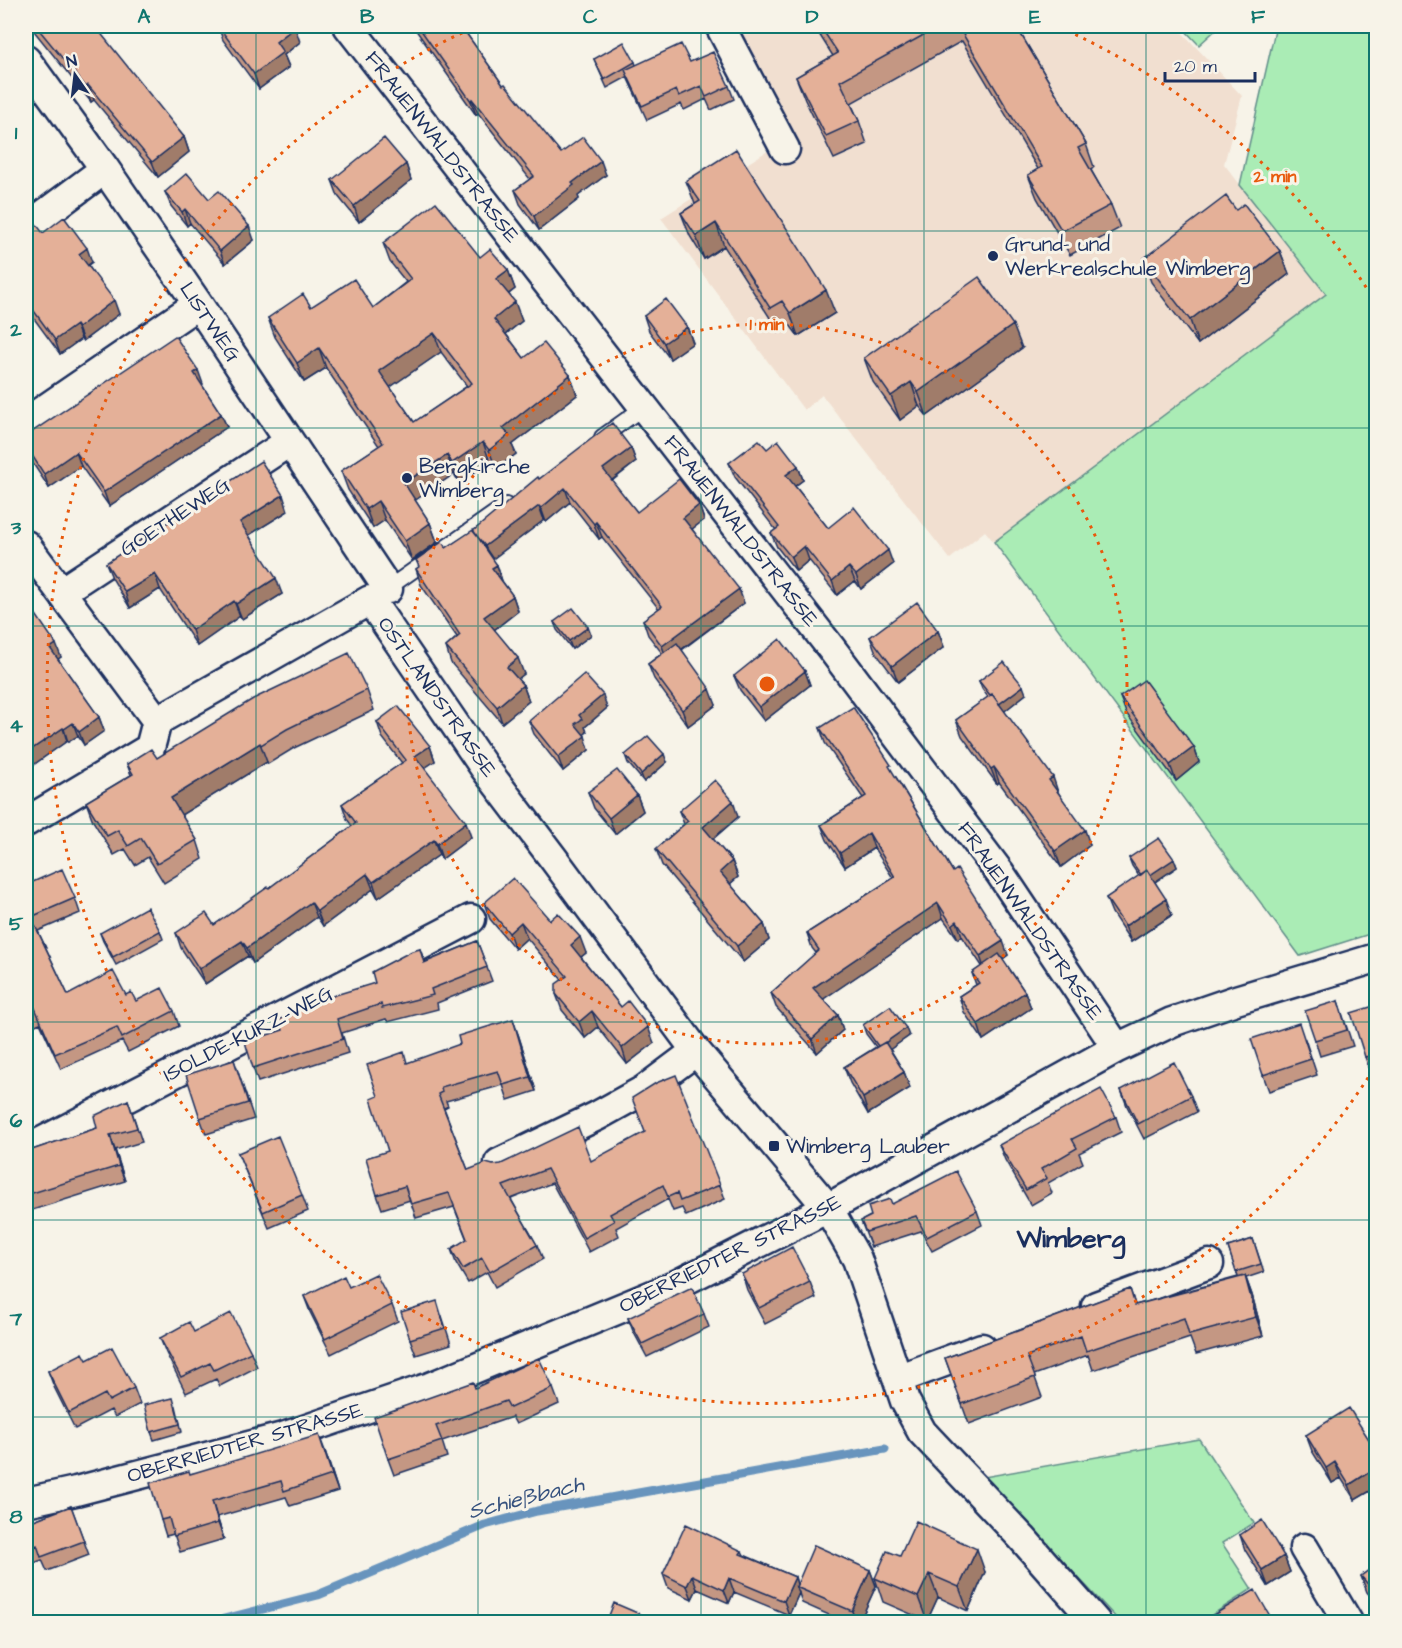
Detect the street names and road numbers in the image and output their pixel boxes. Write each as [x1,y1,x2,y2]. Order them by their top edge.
street label: FRAUENWALDSTRASSE [358,45,526,249]
street label: LISTWEG [173,276,248,368]
street label: FRAUENWALDSTRASSE [657,429,825,633]
street label: GOETHEWEG [114,470,236,563]
street label: OSTLANDSTRASSE [371,611,504,784]
street label: FRAUENWALDSTRASSE [950,816,1110,1026]
street label: ISOLDE-KURZ-WEG [158,978,338,1089]
street label: OBERRIEDTER STRASSE [614,1187,846,1320]
street label: OBERRIEDTER STRASSE [124,1395,367,1491]

